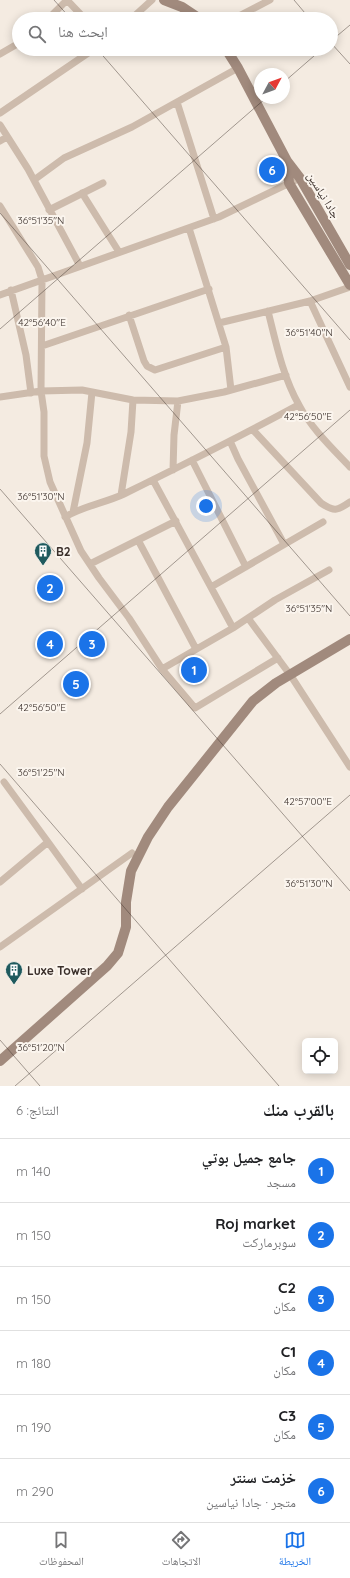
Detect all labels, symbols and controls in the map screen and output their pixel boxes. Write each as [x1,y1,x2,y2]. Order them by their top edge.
search box [12,12,338,56]
text: ابحث هنا [58,22,108,41]
icon: search [26,23,48,45]
north arrow [254,68,290,104]
pin: 6 [259,155,285,185]
street label: جادا نیاسین [304,169,344,221]
text: 36°51'35"N [18,214,64,227]
text: 42°56'40"E [18,316,66,329]
text: 36°51'40"N [285,326,333,339]
text: 42°56'50"E [284,410,332,423]
text: 36°51'30"N [17,490,65,503]
your location [196,496,216,516]
building icon: B2 [33,541,53,566]
place label: B2 [56,544,71,559]
pin: 2 [37,573,63,603]
text: 36°51'35"N [286,602,332,615]
pin: 4 [37,629,63,659]
pin: 3 [79,629,105,659]
pin: 1 [181,655,207,685]
pin: 5 [63,669,89,699]
text: 42°56'50"E [18,701,66,714]
text: 36°51'25"N [17,766,65,779]
text: 42°57'00"E [284,795,332,808]
text: 36°51'30"N [285,877,333,890]
building icon: Luxe Tower [4,960,24,985]
place label: Luxe Tower [27,963,92,978]
map controls [302,1038,338,1074]
button: locate [302,1038,338,1074]
text: 36°51'20"N [17,1041,65,1054]
text: بالقرب منك [263,1099,334,1120]
text: النتائج: 6 [16,1102,59,1118]
text: جامع جميل بوتي [202,1148,296,1167]
text: 140 m [16,1163,51,1179]
text: 1 [318,1163,324,1179]
text: مسجد [267,1174,296,1190]
text: Roj market [215,1214,296,1233]
text: 150 m [16,1227,51,1243]
text: 2 [317,1227,325,1243]
text: سوبرماركت [242,1234,296,1250]
text: C2 [278,1278,296,1297]
text: 150 m [16,1291,51,1307]
text: 3 [318,1291,325,1307]
text: مكان [273,1298,296,1314]
text: C1 [281,1342,296,1361]
text: 180 m [16,1355,51,1371]
text: 4 [317,1355,325,1371]
text: مكان [273,1362,296,1378]
text: C3 [279,1406,296,1425]
text: 190 m [16,1419,51,1435]
text: 5 [317,1419,325,1435]
text: مكان [273,1426,296,1442]
text: خزمت سنتر [231,1468,296,1487]
text: 290 m [16,1483,54,1499]
text: 6 [317,1483,325,1499]
text: متجر · جادا نیاسین [206,1494,296,1510]
tab: المحفوظات [39,1529,84,1572]
tab: الاتجاهات [162,1529,201,1572]
tab: الخريطة [279,1529,311,1572]

